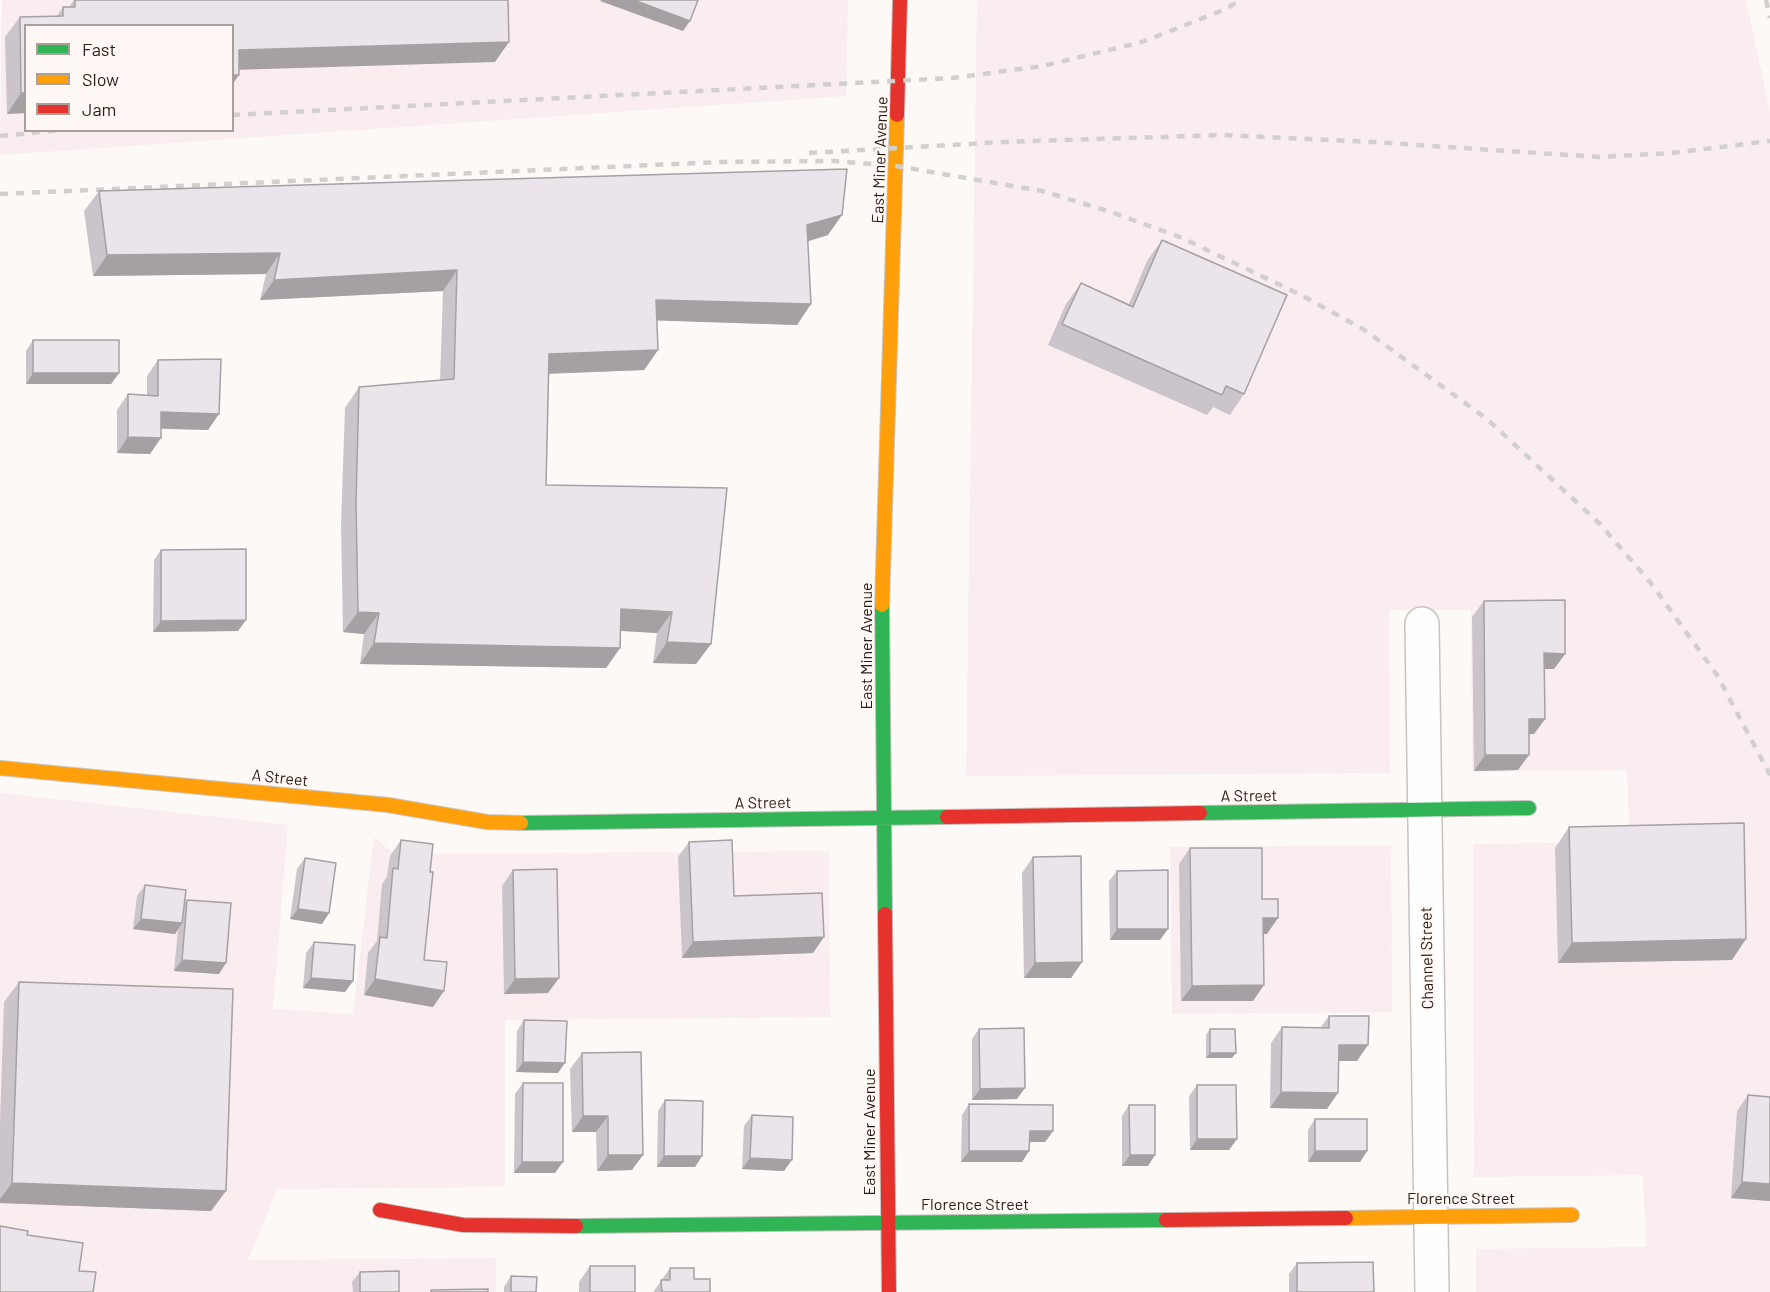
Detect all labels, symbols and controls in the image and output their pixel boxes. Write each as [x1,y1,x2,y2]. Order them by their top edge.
legend [24,24,234,132]
text: Fast [82,38,116,60]
text: Slow [82,68,119,90]
street label: East Miner Avenue [868,96,892,224]
text: Jam [82,98,116,120]
street label: East Miner Avenue [857,583,877,709]
street label: A Street [251,765,309,791]
street label: A Street [1221,786,1277,806]
street label: A Street [735,793,791,813]
street label: Channel Street [1417,906,1437,1010]
street label: East Miner Avenue [860,1069,880,1195]
street label: Florence Street [1407,1189,1515,1209]
street label: Florence Street [921,1195,1029,1215]

